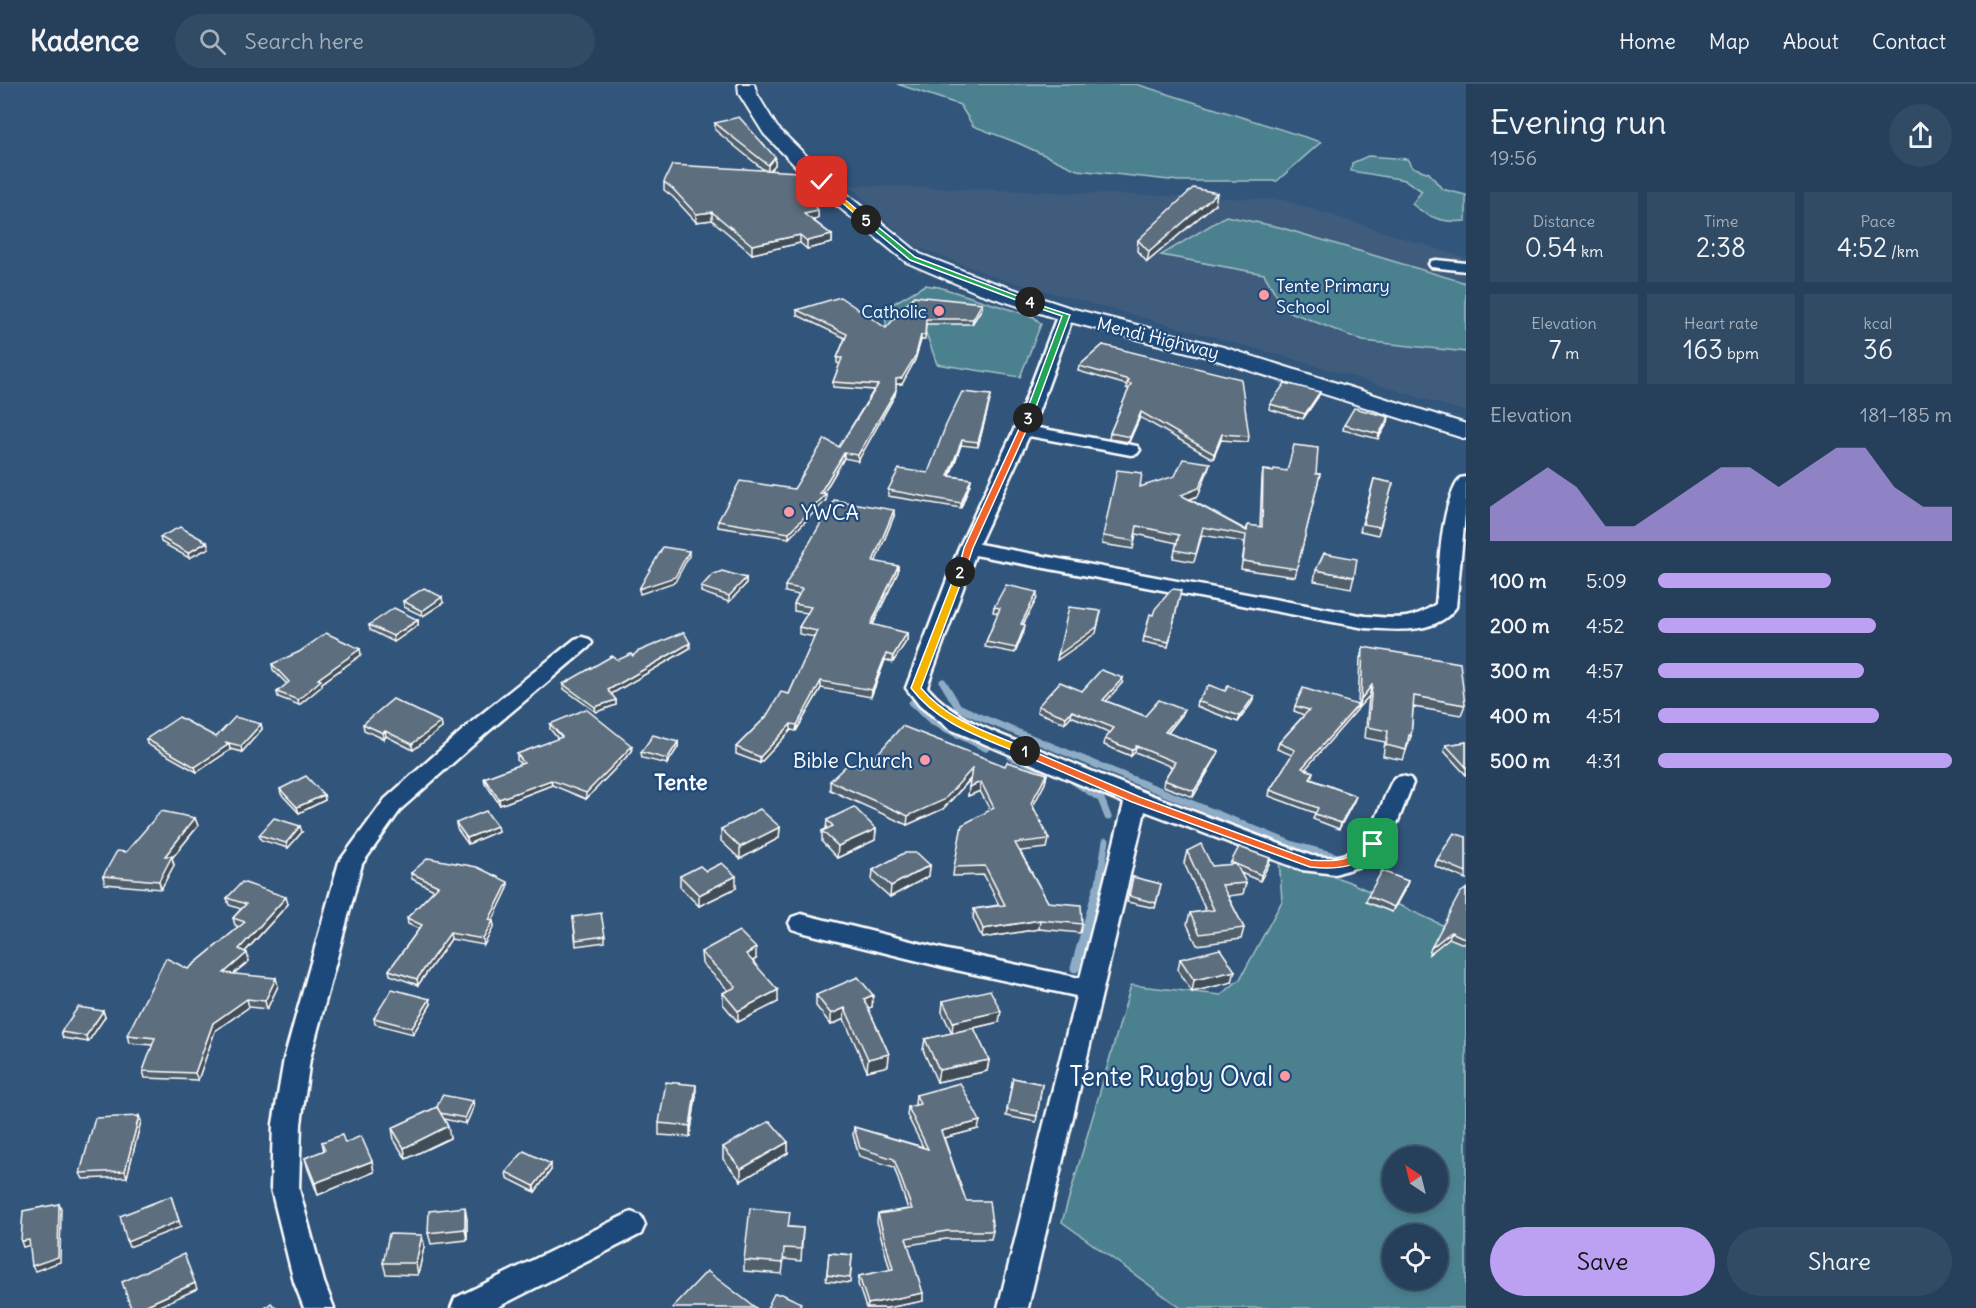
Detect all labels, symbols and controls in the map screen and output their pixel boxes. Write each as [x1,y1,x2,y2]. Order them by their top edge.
search box [175,14,595,68]
text: Kadence [30,23,139,59]
icon: search [196,25,229,58]
text: Search here [244,27,364,55]
text: Home [1619,28,1676,55]
text: Map [1709,28,1750,55]
text: About [1783,28,1839,55]
text: Contact [1872,28,1946,55]
text: Evening run [1490,101,1666,143]
button: share [1889,104,1952,167]
text: 19:56 [1490,145,1537,170]
pin [796,156,847,207]
icon: check [805,165,838,198]
pin: 5 [851,205,881,235]
text: 5 [861,210,871,230]
text: Distance [1533,211,1595,231]
text: Time [1704,211,1738,231]
text: Pace [1861,211,1895,231]
text: 0.54 [1525,231,1577,264]
text: 2:38 [1696,231,1746,264]
text: 4:52 [1837,231,1887,264]
text: km [1577,241,1603,261]
text: /km [1887,241,1919,261]
place label: Tente Primary School [1276,274,1390,318]
pin: 4 [1015,287,1045,317]
marker: Tente Primary School [1257,288,1271,302]
text: 4 [1025,292,1035,312]
place label: Catholic [861,300,927,323]
marker: Catholic [932,304,946,318]
street label: Mendi Highway [1094,312,1222,364]
text: Elevation [1531,313,1597,333]
text: Heart rate [1684,313,1758,333]
text: kcal [1864,313,1892,333]
text: 7 [1549,333,1561,366]
text: 163 [1683,333,1723,366]
text: 36 [1863,333,1893,366]
text: m [1561,343,1579,363]
text: bpm [1723,343,1759,363]
text: Elevation [1490,402,1572,427]
text: 181–185 m [1860,402,1952,427]
pin: 3 [1013,403,1043,433]
text: 3 [1023,408,1033,428]
place label: YWCA [801,499,859,526]
marker: YWCA [782,505,796,519]
pin: 2 [945,557,975,587]
text: 2 [956,562,964,582]
text: 100 m [1490,568,1547,593]
text: 5:09 [1586,568,1627,593]
text: 200 m [1490,613,1550,638]
text: 4:52 [1586,613,1625,638]
text: 300 m [1490,658,1550,683]
text: 4:57 [1586,658,1623,683]
text: 400 m [1490,703,1550,728]
text: 4:51 [1586,703,1622,728]
pin: 1 [1010,736,1040,766]
text: 1 [1022,741,1028,761]
place label: Bible Church [793,747,913,774]
text: 500 m [1490,748,1550,773]
text: 4:31 [1586,748,1621,773]
marker: Bible Church [918,753,932,767]
district label: Tente [654,768,708,796]
pin [1347,818,1398,869]
icon: arrive [1356,827,1389,860]
place label: Tente Rugby Oval [1069,1060,1273,1093]
marker: Tente Rugby Oval [1278,1069,1292,1083]
north arrow [1382,1146,1448,1212]
map controls [1382,1146,1448,1290]
button: locate [1382,1224,1448,1290]
button: Save [1490,1227,1715,1296]
button: Share [1727,1227,1952,1296]

